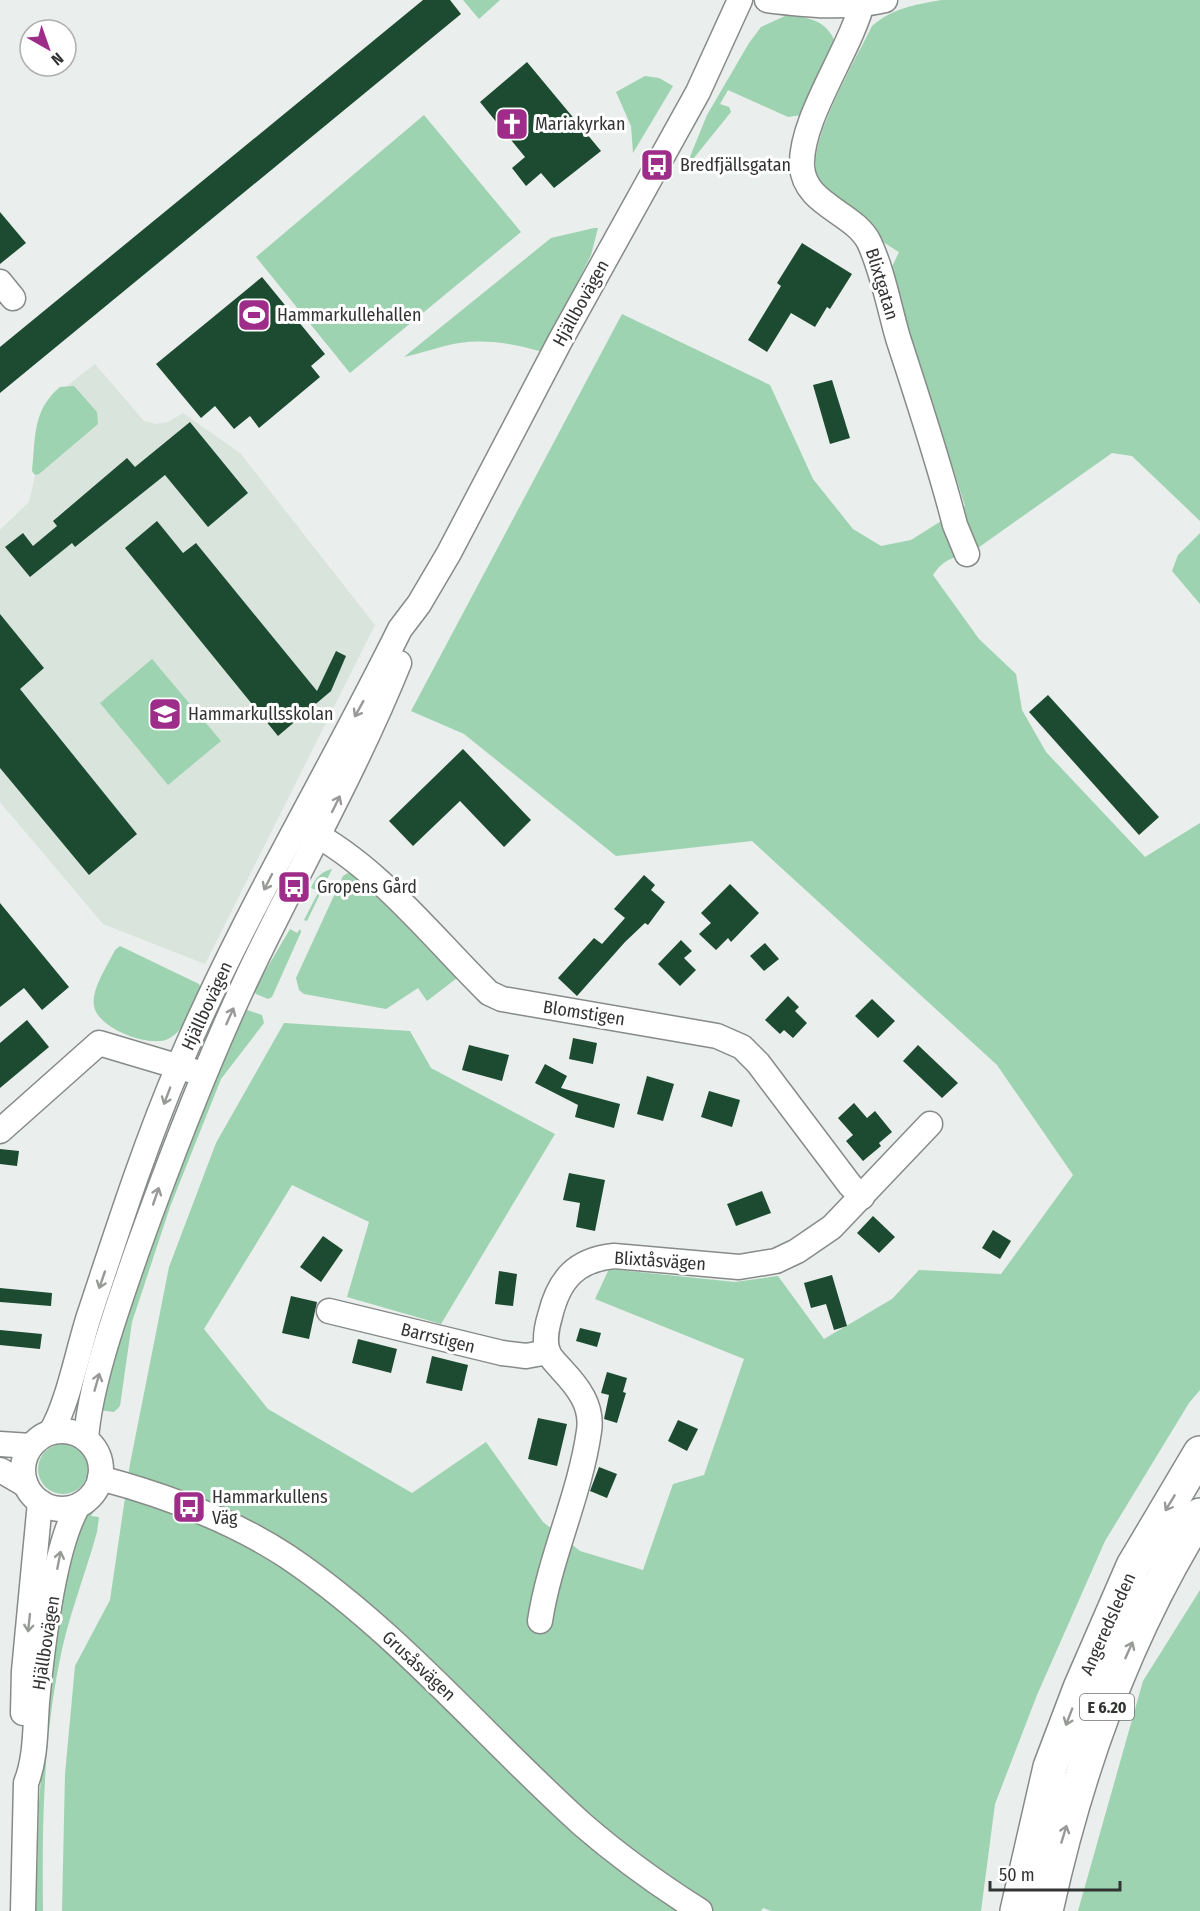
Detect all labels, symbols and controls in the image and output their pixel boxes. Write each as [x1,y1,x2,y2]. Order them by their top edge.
north arrow [18,18,78,78]
text: N [48,49,67,69]
church icon: Mariakyrkan [494,106,530,142]
place label: Mariakyrkan [535,113,625,135]
bus stop icon: Bredfjällsgatan [639,147,675,183]
place label: Bredfjällsgatan [680,154,791,176]
street label: Blixtgatan [861,246,903,322]
street label: Hjällbovägen [548,256,614,350]
sports icon: Hammarkullehallen [236,297,272,333]
place label: Hammarkullehallen [277,304,421,326]
school or university icon: Hammarkullsskolan [147,696,183,732]
one-way arrow [352,700,364,717]
place label: Hammarkullsskolan [188,703,334,725]
one-way arrow [330,796,342,813]
bus stop icon: Gropens Gård [276,869,312,905]
one-way arrow [261,872,273,890]
place label: Gropens Gård [317,876,417,898]
street label: Hjällbovägen [177,958,237,1054]
street label: Blomstigen [542,996,626,1030]
one-way arrow [225,1007,236,1025]
one-way arrow [161,1086,172,1105]
one-way arrow [152,1187,163,1206]
street label: Blixtåsvägen [613,1247,707,1275]
one-way arrow [95,1270,106,1289]
street label: Barrstigen [399,1318,477,1358]
one-way arrow [92,1373,103,1392]
place label: Hammarkullens Väg [212,1486,328,1529]
bus stop icon: Hammarkullens Väg [171,1489,207,1525]
one-way arrow [1164,1494,1176,1511]
one-way arrow [54,1551,65,1570]
street label: Angeredsleden [1076,1569,1140,1679]
street label: Hjällbovägen [28,1594,64,1692]
one-way arrow [23,1613,34,1633]
street label: Grusåsvägen [378,1626,460,1706]
one-way arrow [1123,1641,1135,1659]
road number: E 6.20 [1080,1694,1134,1720]
one-way arrow [1063,1707,1074,1726]
one-way arrow [1059,1825,1070,1844]
scale bar [990,1854,1120,1892]
text: 50 m [999,1864,1035,1886]

